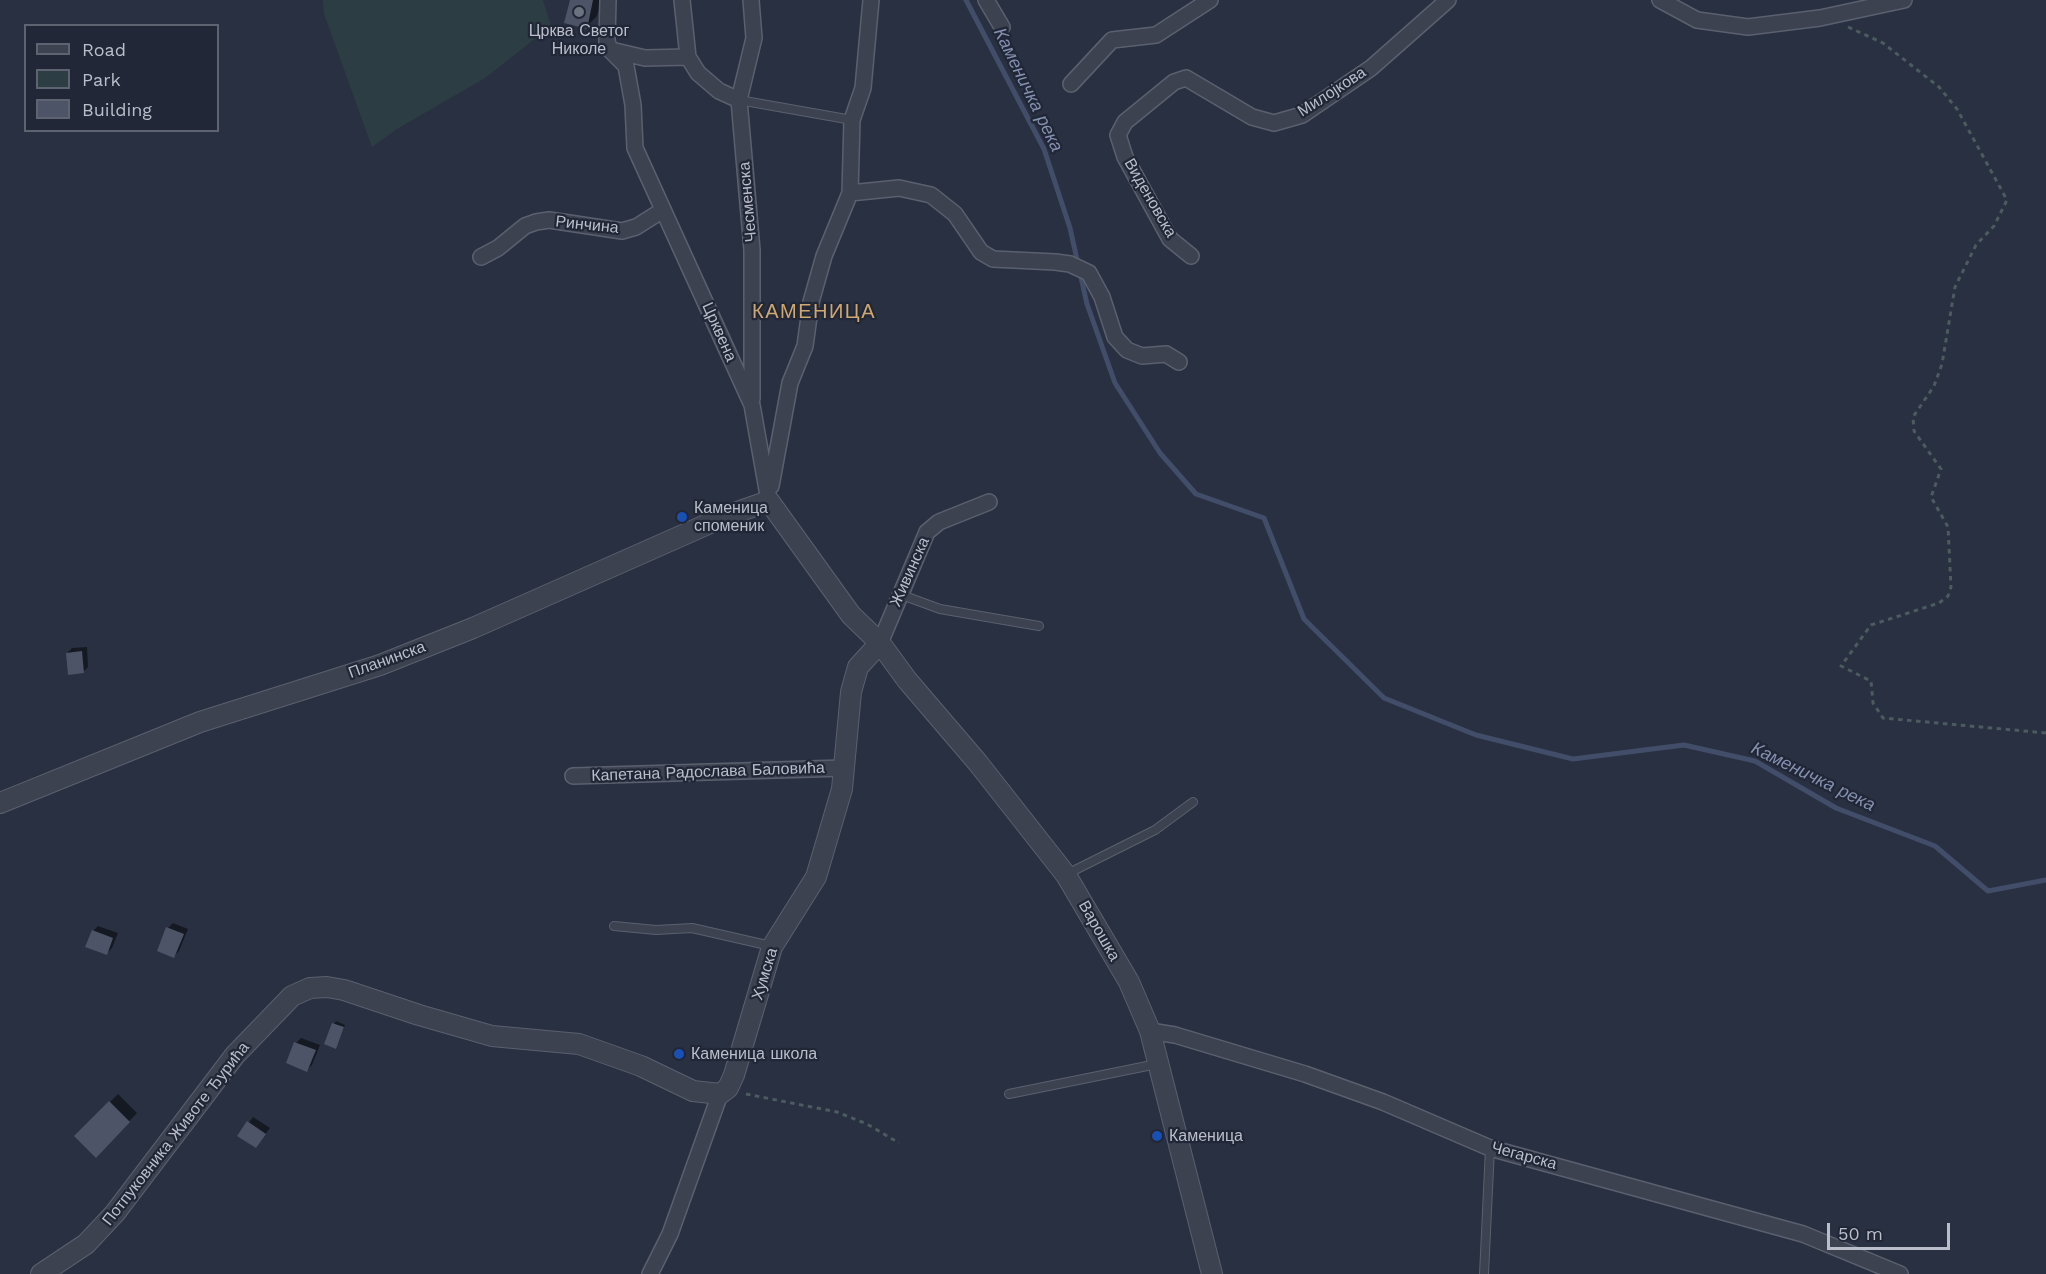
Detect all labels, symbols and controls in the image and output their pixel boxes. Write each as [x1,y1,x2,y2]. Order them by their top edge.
marker: Црква Светог Николе [572,5,586,19]
place label: Црква Светог Николе [529,21,629,59]
legend [24,24,219,132]
water label: Каменичка река [989,24,1067,156]
text: Road [82,39,126,60]
street label: Милојкова [1294,63,1370,121]
text: Park [82,69,121,90]
text: Building [82,99,152,120]
street label: Виденовска [1120,155,1180,241]
street label: Чесменска [735,161,761,243]
street label: Ринчина [554,212,620,238]
street label: Црквена [697,299,741,365]
district label: КАМЕНИЦА [752,300,876,324]
place label: Каменица споменик [694,498,768,536]
marker: Каменица споменик [675,510,689,524]
street label: Живинска [886,534,934,610]
street label: Планинска [346,637,428,683]
water label: Каменичка река [1747,738,1879,816]
street label: Капетана Радослава Баловића [591,758,825,786]
street label: Варошка [1074,897,1124,965]
street label: Хумска [748,946,782,1002]
street label: Потпуковника Животе Ђурића [98,1038,254,1230]
place label: Каменица школа [691,1044,817,1064]
marker: Каменица школа [672,1047,686,1061]
place label: Каменица [1169,1126,1243,1146]
marker: Каменица [1150,1129,1164,1143]
street label: Чегарска [1489,1138,1559,1174]
scale bar [1830,1211,1953,1249]
text: 50 m [1838,1223,1883,1244]

